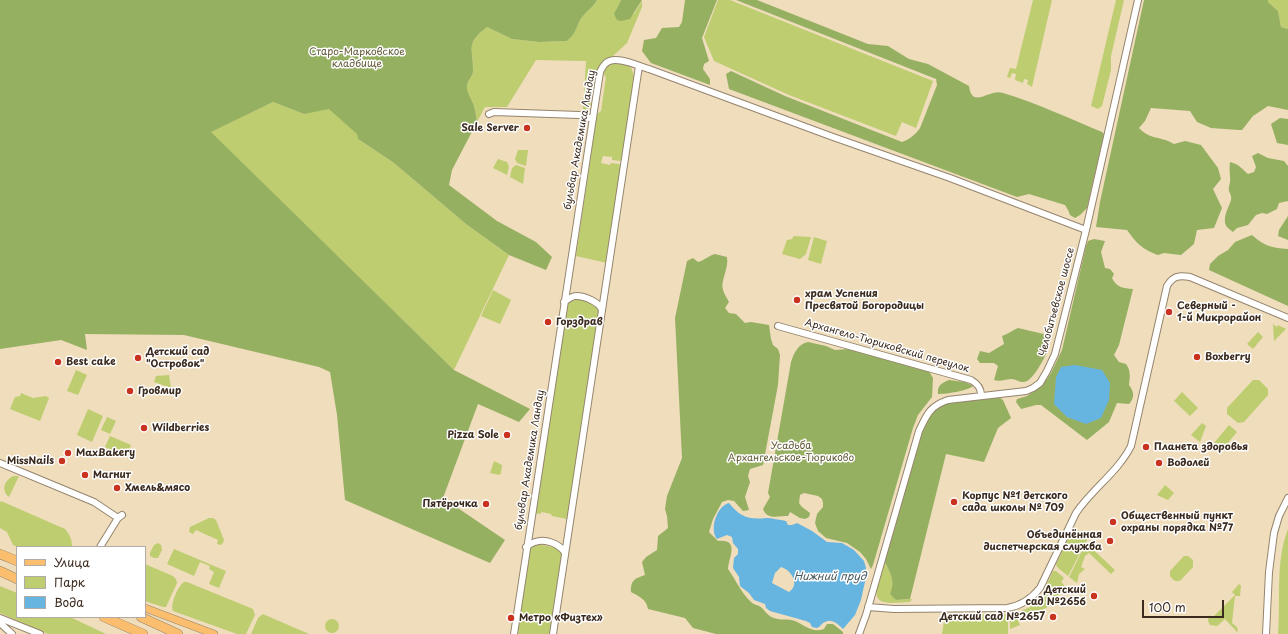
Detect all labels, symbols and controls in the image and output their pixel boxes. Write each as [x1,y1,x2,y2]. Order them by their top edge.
park label: Старо-Марковское кладбище [309,46,405,70]
street label: бульвар Академика Ландау [562,69,598,211]
place label: Sale Server [461,122,519,134]
marker: Sale Server [522,123,532,133]
street label: Челобитьевское шоссе [1037,246,1077,358]
place label: храм Успения Пресвятой Богородицы [805,288,924,312]
marker: храм Успения Пресвятой Богородицы [792,295,802,305]
place label: Северный - 1-й Микрорайон [1177,300,1261,324]
marker: Северный - 1-й Микрорайон [1164,307,1174,317]
place label: Горздрав [556,316,603,328]
marker: Горздрав [543,317,553,327]
street label: Архангело-Тюриковский переулок [803,317,971,375]
place label: Детский сад "Островок" [146,346,209,370]
place label: Boxberry [1205,351,1251,363]
marker: Boxberry [1192,352,1202,362]
marker: Детский сад "Островок" [133,353,143,363]
place label: Best cake [66,356,116,368]
marker: Best cake [53,357,63,367]
place label: Гровмир [138,385,181,397]
marker: Гровмир [125,386,135,396]
street label: бульвар Академика Ландау [513,389,547,531]
place label: Wildberries [152,422,209,434]
marker: Wildberries [139,423,149,433]
place label: Pizza Sole [447,429,499,441]
marker: Pizza Sole [502,430,512,440]
park label: Усадьба Архангельское-Тюриково [728,440,854,464]
place label: Планета здоровья [1154,441,1248,453]
marker: Планета здоровья [1141,442,1151,452]
place label: MaxBakery [76,447,135,459]
marker: MaxBakery [63,448,73,458]
place label: MissNails [7,455,54,467]
marker: MissNails [57,456,67,466]
place label: Водолей [1167,457,1210,469]
marker: Водолей [1154,458,1164,468]
place label: Магнит [93,469,131,481]
marker: Магнит [80,470,90,480]
place label: Хмель&мясо [125,482,190,494]
marker: Хмель&мясо [112,483,122,493]
place label: Корпус №1 детского сада школы № 709 [962,490,1068,514]
marker: Корпус №1 детского сада школы № 709 [949,497,959,507]
place label: Пятёрочка [422,498,478,510]
marker: Пятёрочка [481,499,491,509]
place label: Общественный пункт охраны порядка №77 [1121,510,1233,534]
marker: Общественный пункт охраны порядка №77 [1108,517,1118,527]
place label: Объединённая диспетчерская служба [984,529,1102,552]
marker: Объединённая диспетчерская служба [1105,536,1115,546]
legend [16,546,146,618]
text: Улица [54,553,90,571]
water label: Нижний пруд [794,570,866,584]
text: Парк [54,573,85,591]
place label: Детский сад №2656 [1025,584,1086,608]
marker: Детский сад №2656 [1089,591,1099,601]
scale bar [1144,592,1226,618]
text: Вода [54,593,84,611]
text: 100 m [1149,598,1186,616]
place label: Детский сад №2657 [940,611,1045,623]
place label: Метро «Физтех» [519,612,603,624]
marker: Детский сад №2657 [1048,612,1058,622]
marker: Метро «Физтех» [506,613,516,623]

